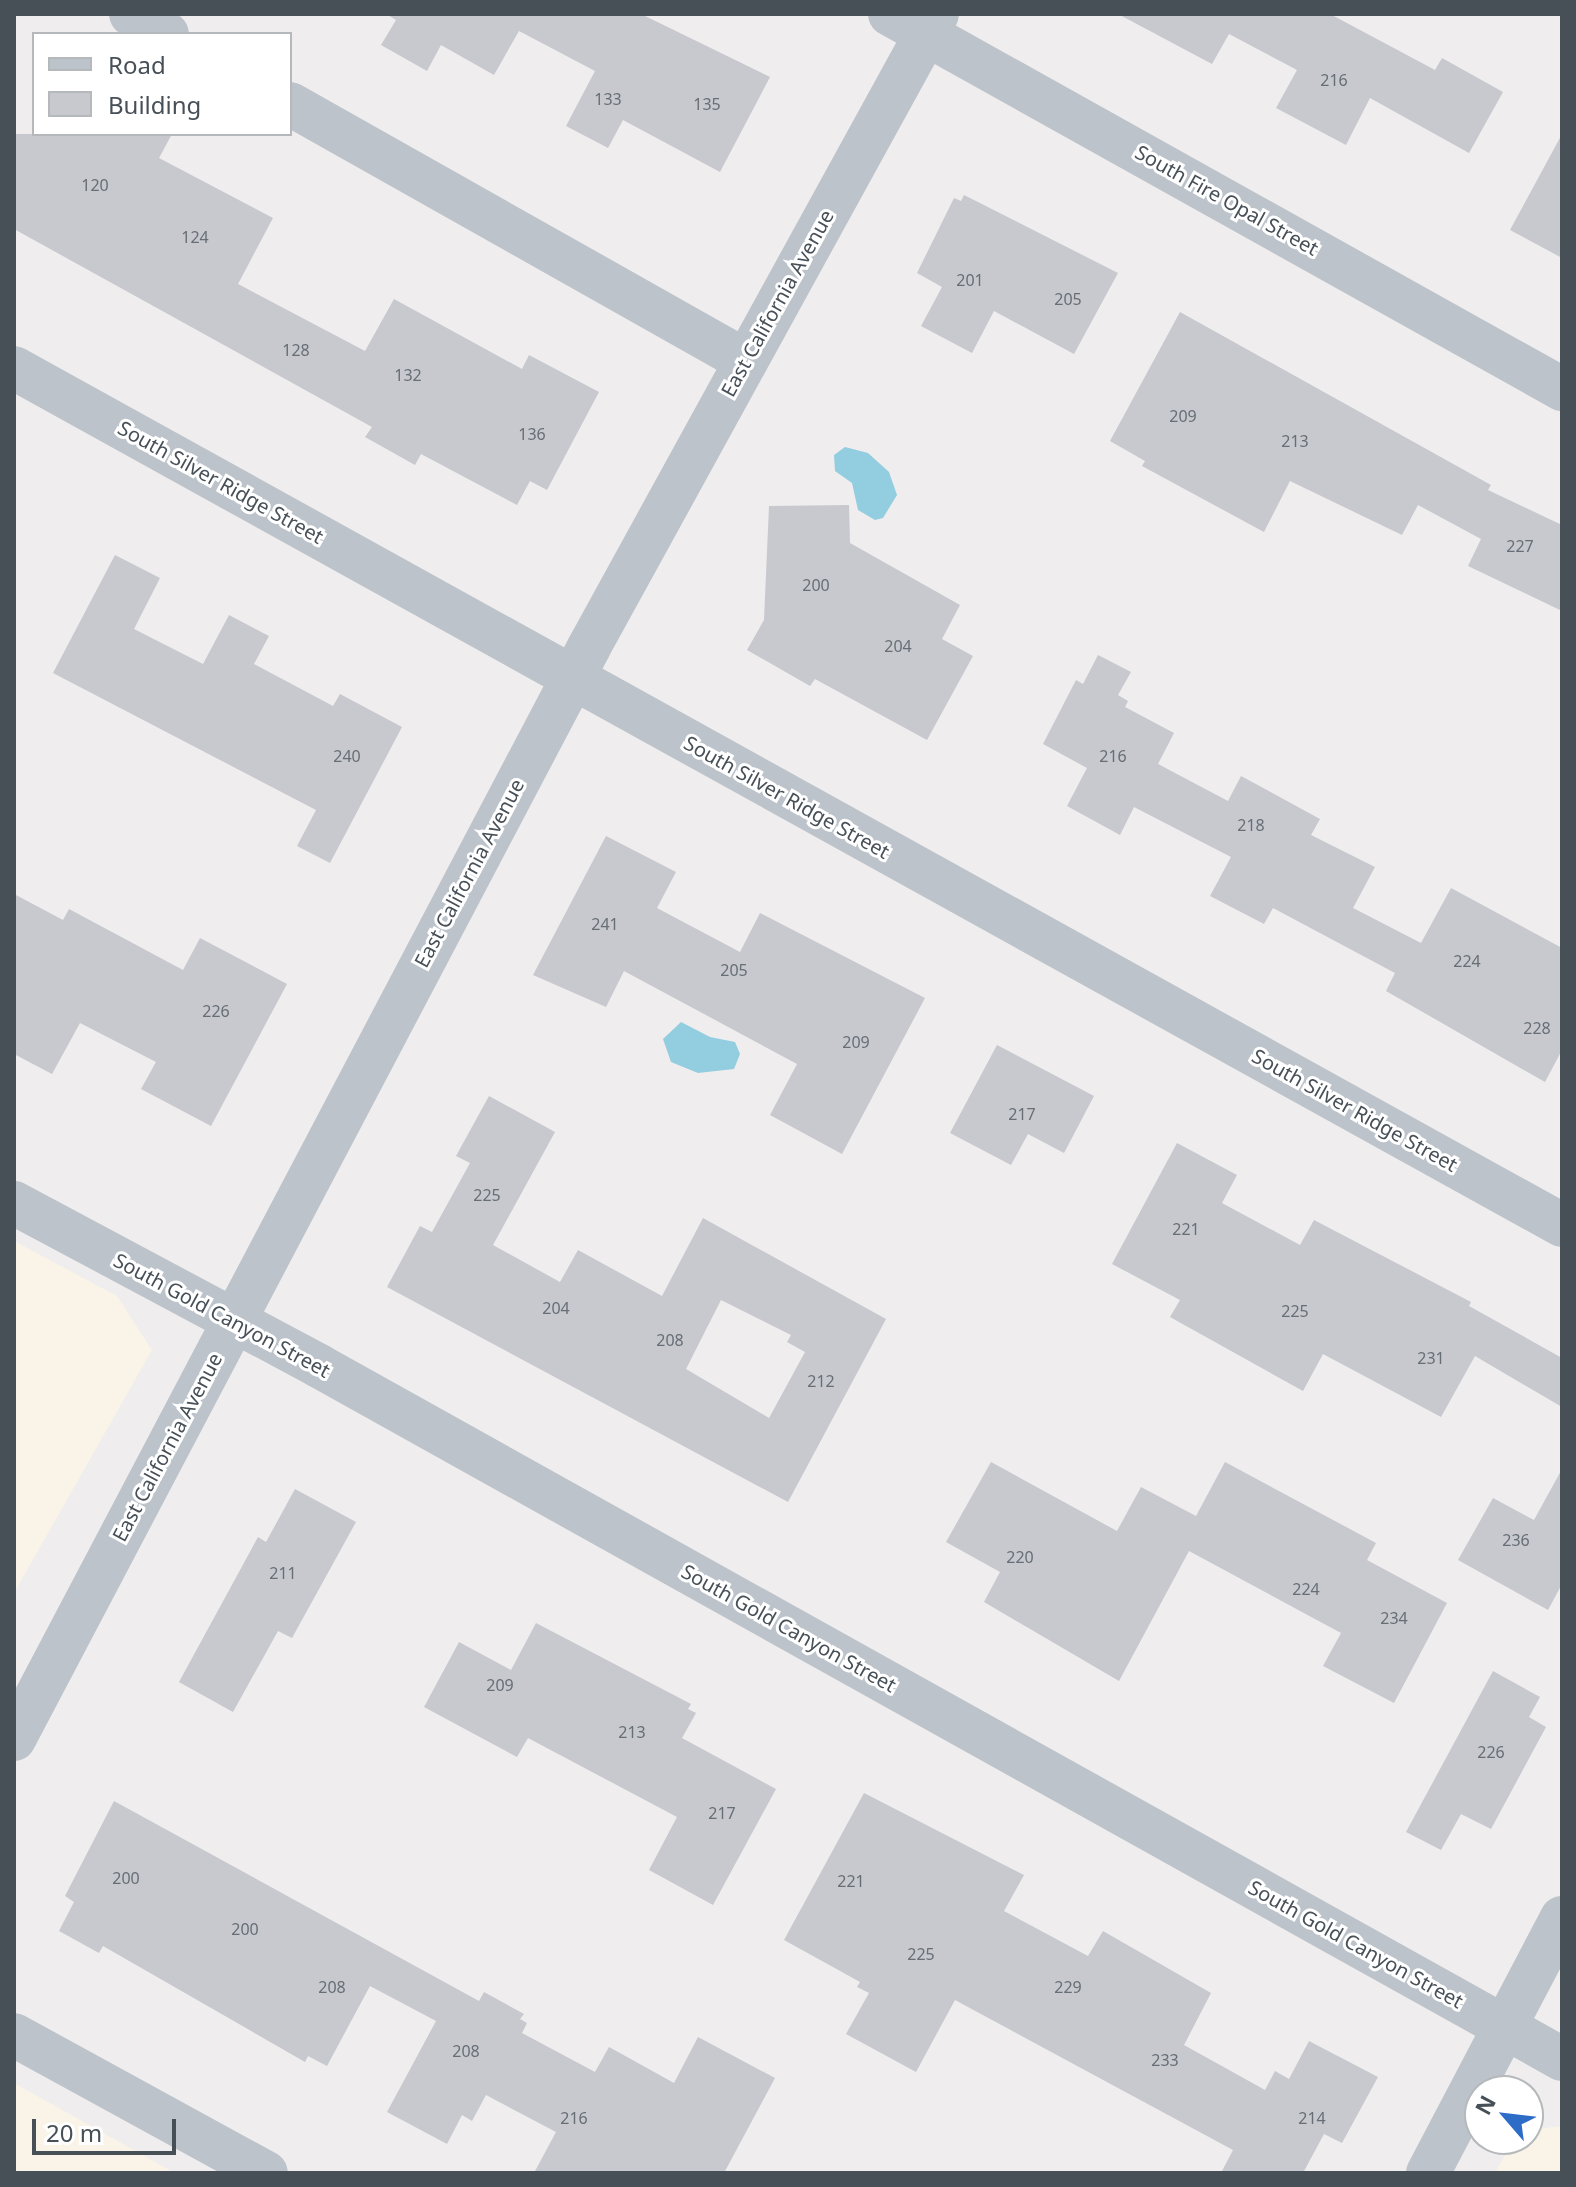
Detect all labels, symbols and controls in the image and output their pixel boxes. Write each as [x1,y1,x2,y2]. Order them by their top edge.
legend [32,32,292,136]
text: Road [108,48,166,81]
house number: 216 [1320,70,1348,90]
text: Building [108,88,201,121]
house number: 133 [594,89,622,109]
house number: 135 [693,94,721,114]
street label: South Fire Opal Street [1131,140,1323,260]
house number: 120 [81,175,109,195]
street label: East California Avenue [716,205,838,401]
house number: 124 [181,227,209,247]
house number: 201 [956,270,984,290]
house number: 205 [1054,289,1082,309]
house number: 128 [282,340,310,360]
house number: 132 [394,365,422,385]
house number: 209 [1169,406,1197,426]
street label: South Silver Ridge Street [114,416,328,548]
house number: 136 [518,424,546,444]
house number: 213 [1281,431,1309,451]
house number: 227 [1506,536,1534,556]
house number: 200 [802,575,830,595]
house number: 204 [884,636,912,656]
street label: South Silver Ridge Street [680,731,894,863]
house number: 240 [333,746,361,766]
house number: 216 [1099,746,1127,766]
street label: East California Avenue [409,775,529,971]
house number: 218 [1237,815,1265,835]
house number: 241 [591,914,619,934]
house number: 224 [1453,951,1481,971]
house number: 205 [720,960,748,980]
house number: 226 [202,1001,230,1021]
house number: 228 [1523,1018,1551,1038]
house number: 209 [842,1032,870,1052]
street label: South Silver Ridge Street [1248,1044,1462,1176]
house number: 217 [1008,1104,1036,1124]
house number: 225 [473,1185,501,1205]
house number: 221 [1172,1219,1200,1239]
street label: South Gold Canyon Street [110,1248,334,1382]
house number: 204 [542,1298,570,1318]
house number: 225 [1281,1301,1309,1321]
house number: 208 [656,1330,684,1350]
house number: 231 [1417,1348,1445,1368]
street label: East California Avenue [107,1349,227,1545]
house number: 212 [807,1371,835,1391]
house number: 236 [1502,1530,1530,1550]
house number: 220 [1006,1547,1034,1567]
street label: South Gold Canyon Street [678,1559,900,1697]
house number: 211 [269,1563,297,1583]
house number: 224 [1292,1579,1320,1599]
house number: 234 [1380,1608,1408,1628]
house number: 209 [486,1675,514,1695]
house number: 213 [618,1722,646,1742]
house number: 226 [1477,1742,1505,1762]
house number: 217 [708,1803,736,1823]
house number: 200 [112,1868,140,1888]
house number: 221 [837,1871,865,1891]
street label: South Gold Canyon Street [1245,1875,1467,2013]
house number: 200 [231,1919,259,1939]
house number: 225 [907,1944,935,1964]
house number: 208 [318,1977,346,1997]
house number: 229 [1054,1977,1082,1997]
house number: 208 [452,2041,480,2061]
house number: 233 [1151,2050,1179,2070]
north arrow [1464,2075,1544,2155]
text: N [1467,2090,1502,2120]
scale bar [36,2103,180,2153]
house number: 216 [560,2108,588,2128]
house number: 214 [1298,2108,1326,2128]
text: 20 m [46,2116,102,2149]

